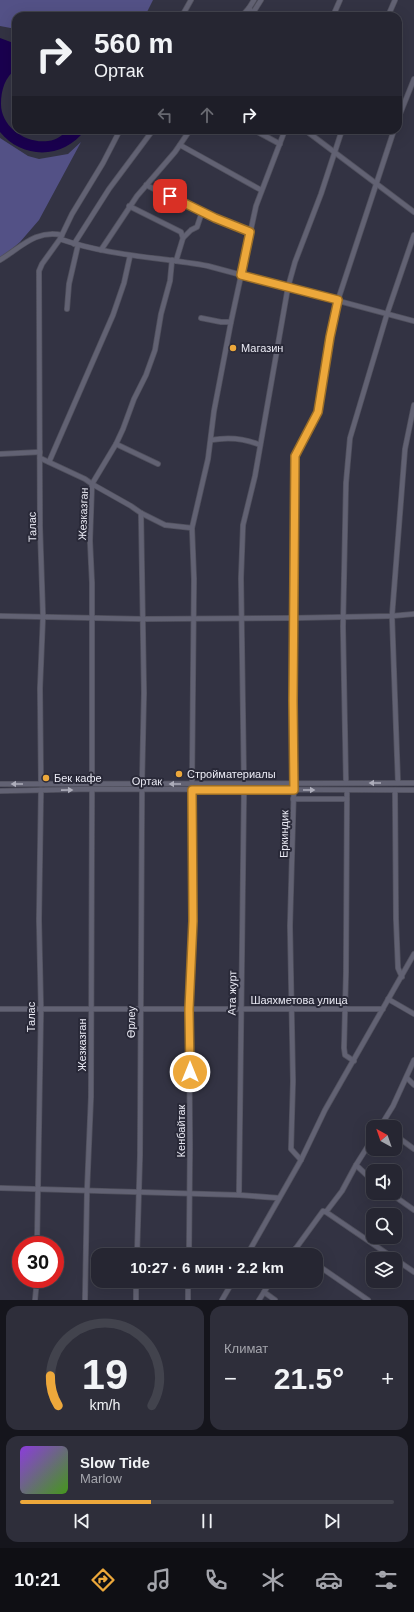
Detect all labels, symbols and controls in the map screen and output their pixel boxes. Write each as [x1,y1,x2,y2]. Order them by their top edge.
icon: right [28,28,80,80]
text: 560 m [94,28,173,59]
text: Ортак [94,61,144,81]
icon: left [154,104,176,126]
icon: ahead [196,104,218,126]
icon: right [238,104,260,126]
pin [153,179,187,213]
icon: arrive [159,185,181,207]
place label: Магазин [241,342,283,354]
marker: Магазин [228,343,238,353]
street label: Жезказган [76,487,90,541]
street label: Талас [26,511,38,542]
place label: Стройматериалы [187,768,276,780]
marker: Стройматериалы [174,769,184,779]
place label: Бек кафе [54,772,102,784]
marker: Бек кафе [41,773,51,783]
street label: Ортак [132,775,162,787]
one-way arrow [368,780,381,786]
one-way arrow [10,781,23,787]
one-way arrow [168,781,181,787]
one-way arrow [61,787,74,793]
one-way arrow [303,787,316,793]
street label: Еркиндик [278,810,290,858]
street label: Ата журт [226,970,238,1016]
street label: Шаяхметова улица [250,994,348,1006]
street label: Талас [25,1001,37,1032]
street label: Өрлеу [125,1005,137,1038]
street label: Жезказган [76,1019,88,1072]
position arrow [169,1051,211,1093]
street label: Кенбайтак [175,1104,187,1157]
north arrow [366,1120,402,1156]
map controls [366,1120,402,1288]
button: sound [366,1164,402,1200]
button: search [366,1208,402,1244]
speed limit sign: 30 [12,1236,64,1288]
button: layers [366,1252,402,1288]
text: 10:27 · 6 мин · 2.2 km [130,1259,284,1276]
text: Климат [224,1341,268,1356]
text: 19 [82,1351,128,1398]
text: 21.5° [274,1362,344,1395]
text: − [224,1366,237,1391]
text: + [381,1366,394,1391]
text: km/h [90,1397,121,1413]
text: Slow Tide [80,1454,150,1471]
text: Marlow [80,1471,122,1486]
icon: previous [71,1510,93,1532]
icon: pause [196,1510,218,1532]
icon: next [321,1510,343,1532]
icon: directions [89,1566,117,1594]
icon: music [145,1566,173,1594]
icon: phone [202,1566,230,1594]
icon: climate [259,1566,287,1594]
icon: car [315,1566,343,1594]
icon: filters [372,1566,400,1594]
text: 10:21 [14,1570,60,1590]

